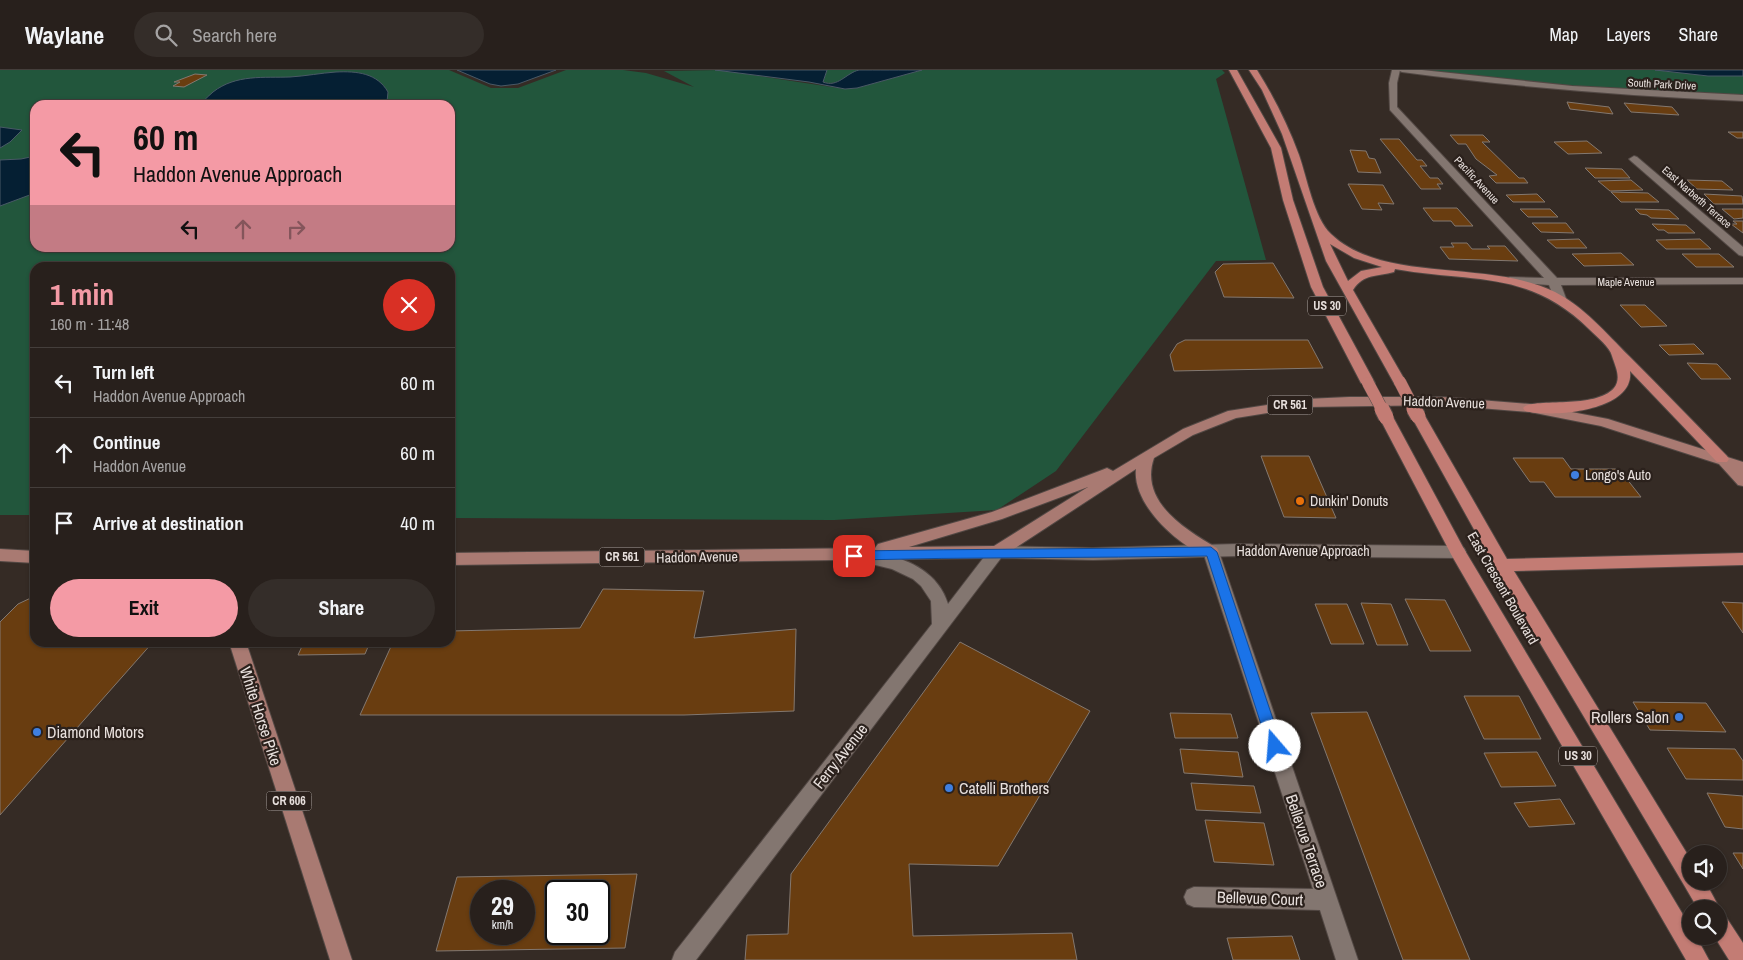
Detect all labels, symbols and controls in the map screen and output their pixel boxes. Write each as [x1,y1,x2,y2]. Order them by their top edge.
search box [134,12,484,57]
text: Waylane [25,19,104,51]
icon: search [152,21,180,49]
text: Search here [192,22,277,48]
text: Map [1550,22,1578,47]
text: Layers [1606,22,1651,47]
text: Share [1679,22,1718,47]
street label: South Park Drive [1627,75,1697,93]
text: 60 m [133,114,198,161]
icon: left [50,120,115,185]
street label: Pacific Avenue [1451,153,1503,207]
text: Haddon Avenue Approach [133,159,342,189]
street label: East Narberth Terrace [1659,163,1735,231]
icon: left [176,215,204,243]
icon: ahead [229,215,257,243]
icon: right [282,215,310,243]
text: 1 min [50,274,114,314]
street label: Maple Avenue [1597,275,1655,289]
button: close [383,279,435,331]
road number: US 30 [1308,297,1346,316]
text: 160 m · 11:48 [50,313,129,335]
text: Turn left [93,359,154,385]
icon: left [50,369,78,397]
text: 60 m [400,370,435,396]
text: Haddon Avenue Approach [93,385,245,407]
street label: Haddon Avenue [1403,392,1485,412]
road number: CR 561 [1268,396,1312,414]
text: Continue [93,429,161,455]
icon: ahead [50,439,78,467]
text: 60 m [400,440,435,466]
text: Haddon Avenue [93,455,186,477]
place label: Longo's Auto [1585,466,1651,484]
marker: Longo's Auto [1569,469,1581,481]
place label: Dunkin' Donuts [1310,492,1388,510]
marker: Dunkin' Donuts [1294,495,1306,507]
icon: arrive [50,509,78,537]
text: Arrive at destination [93,510,244,536]
text: 40 m [400,510,435,536]
street label: East Crescent Boulevard [1463,529,1543,647]
pin [833,535,875,577]
icon: arrive [840,542,868,570]
street label: Haddon Avenue Approach [1236,542,1370,560]
street label: Haddon Avenue [656,547,738,567]
road number: CR 561 [600,548,644,567]
button: Exit [50,579,238,637]
button: Share [248,579,435,637]
street label: White Horse Pike [235,664,287,768]
place label: Rollers Salon [1591,706,1669,728]
marker: Rollers Salon [1673,711,1685,723]
street label: Ferry Avenue [808,719,872,793]
position arrow [1248,719,1300,771]
place label: Diamond Motors [47,721,144,743]
marker: Diamond Motors [31,726,43,738]
road number: US 30 [1559,746,1597,766]
place label: Catelli Brothers [959,777,1049,799]
marker: Catelli Brothers [943,782,955,794]
road number: CR 606 [266,791,312,810]
street label: Bellevue Terrace [1281,791,1333,891]
map controls [1682,845,1727,945]
button: sound [1682,845,1727,890]
speed limit sign: 30 [545,880,610,945]
street label: Bellevue Court [1217,886,1304,911]
text: 29 [491,889,514,923]
button: search [1682,900,1727,945]
text: km/h [492,917,513,933]

